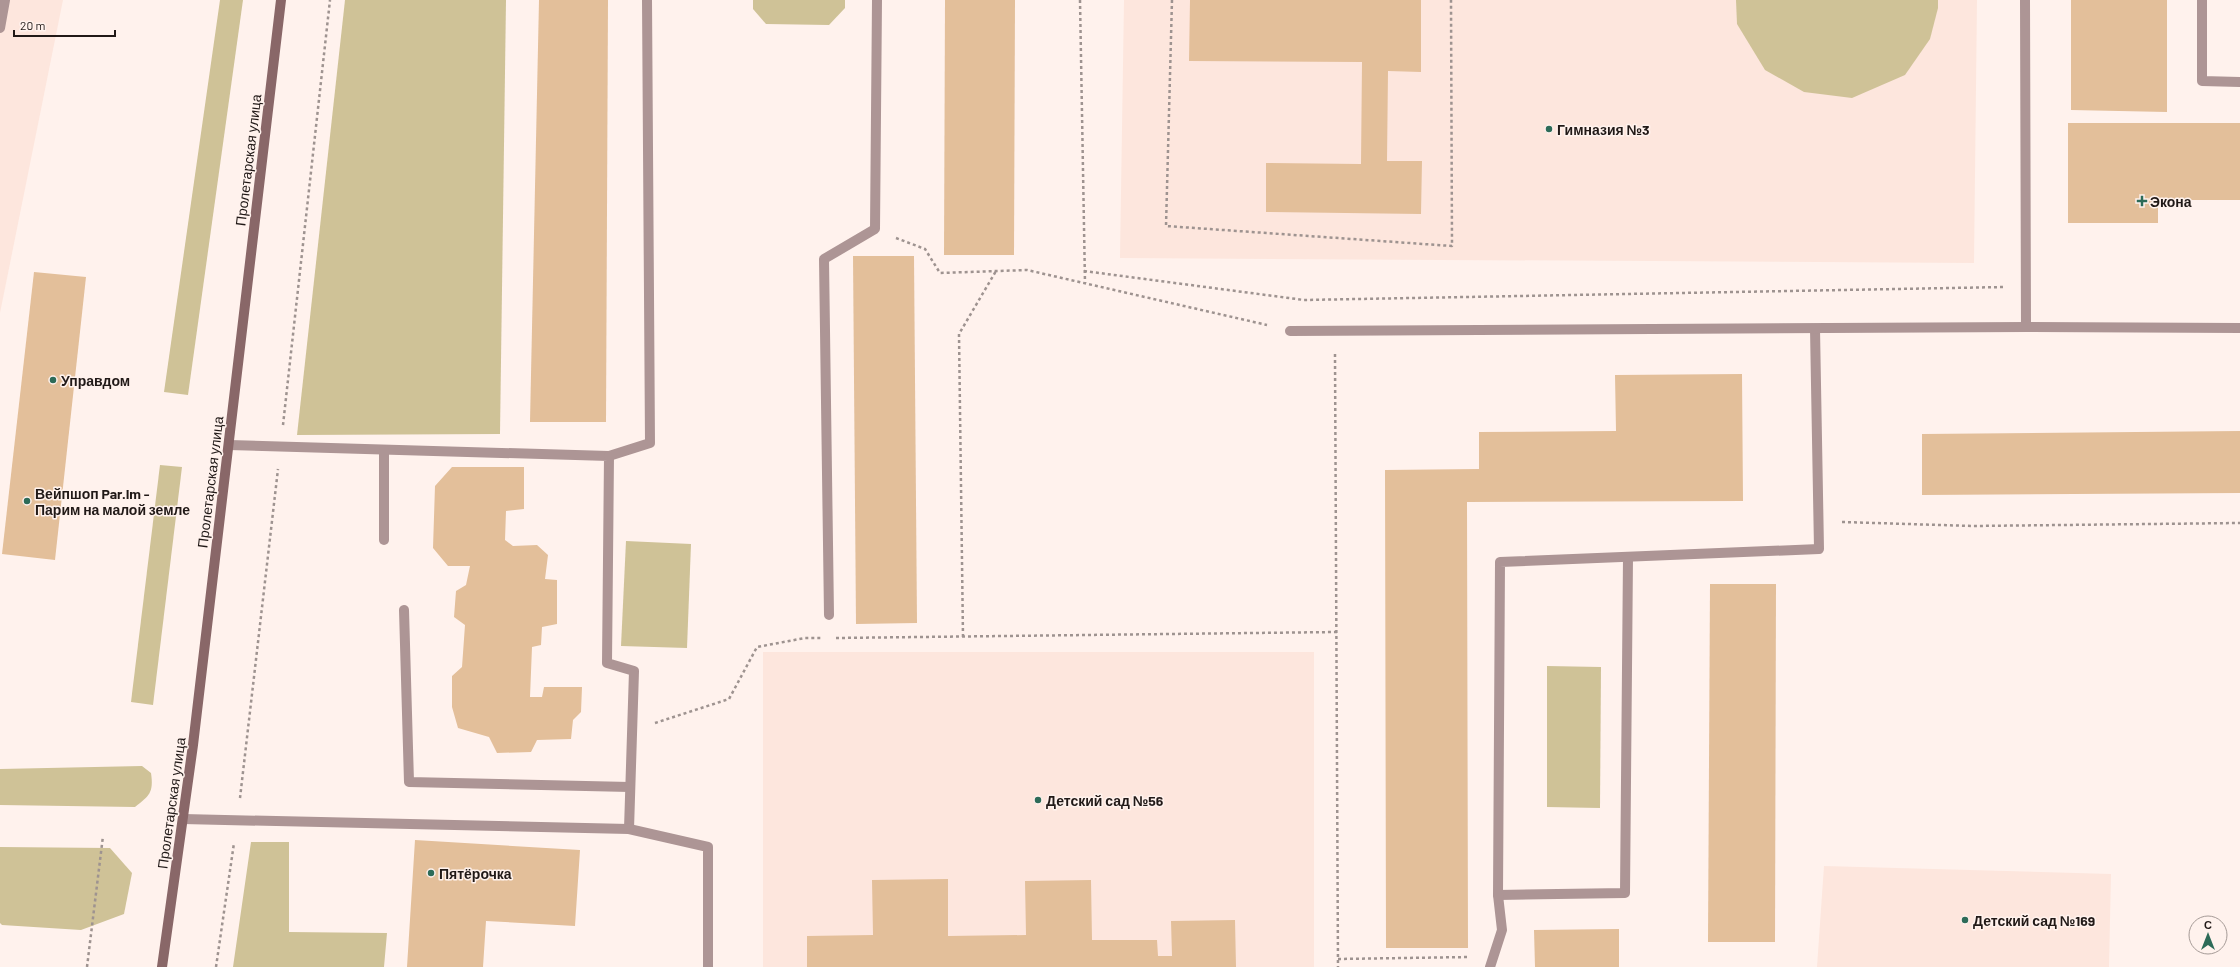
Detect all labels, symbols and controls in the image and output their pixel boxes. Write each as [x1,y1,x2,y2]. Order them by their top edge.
scale bar [14,12,115,38]
text: 20 m [20,18,46,32]
street label: Пролетарская улица [231,93,265,227]
place label: Гимназия №3 [1557,121,1650,138]
marker: Гимназия №3 [1544,124,1554,134]
place label: Экона [2150,193,2192,210]
marker: Экона [2137,196,2147,206]
place label: Управдом [61,372,130,389]
marker: Управдом [48,375,58,385]
street label: Пролетарская улица [193,415,227,549]
place label: Вейпшоп Par.Im - Парим на малой земле [35,485,190,518]
marker: Вейпшоп Par.Im - Парим на малой земле [22,496,32,506]
street label: Пролетарская улица [153,736,189,870]
place label: Детский сад №56 [1046,792,1164,809]
marker: Детский сад №56 [1033,795,1043,805]
place label: Пятёрочка [439,865,512,882]
marker: Пятёрочка [426,868,436,878]
place label: Детский сад №169 [1973,912,2095,929]
marker: Детский сад №169 [1960,915,1970,925]
north arrow [2188,915,2228,955]
text: С [2204,918,2212,931]

